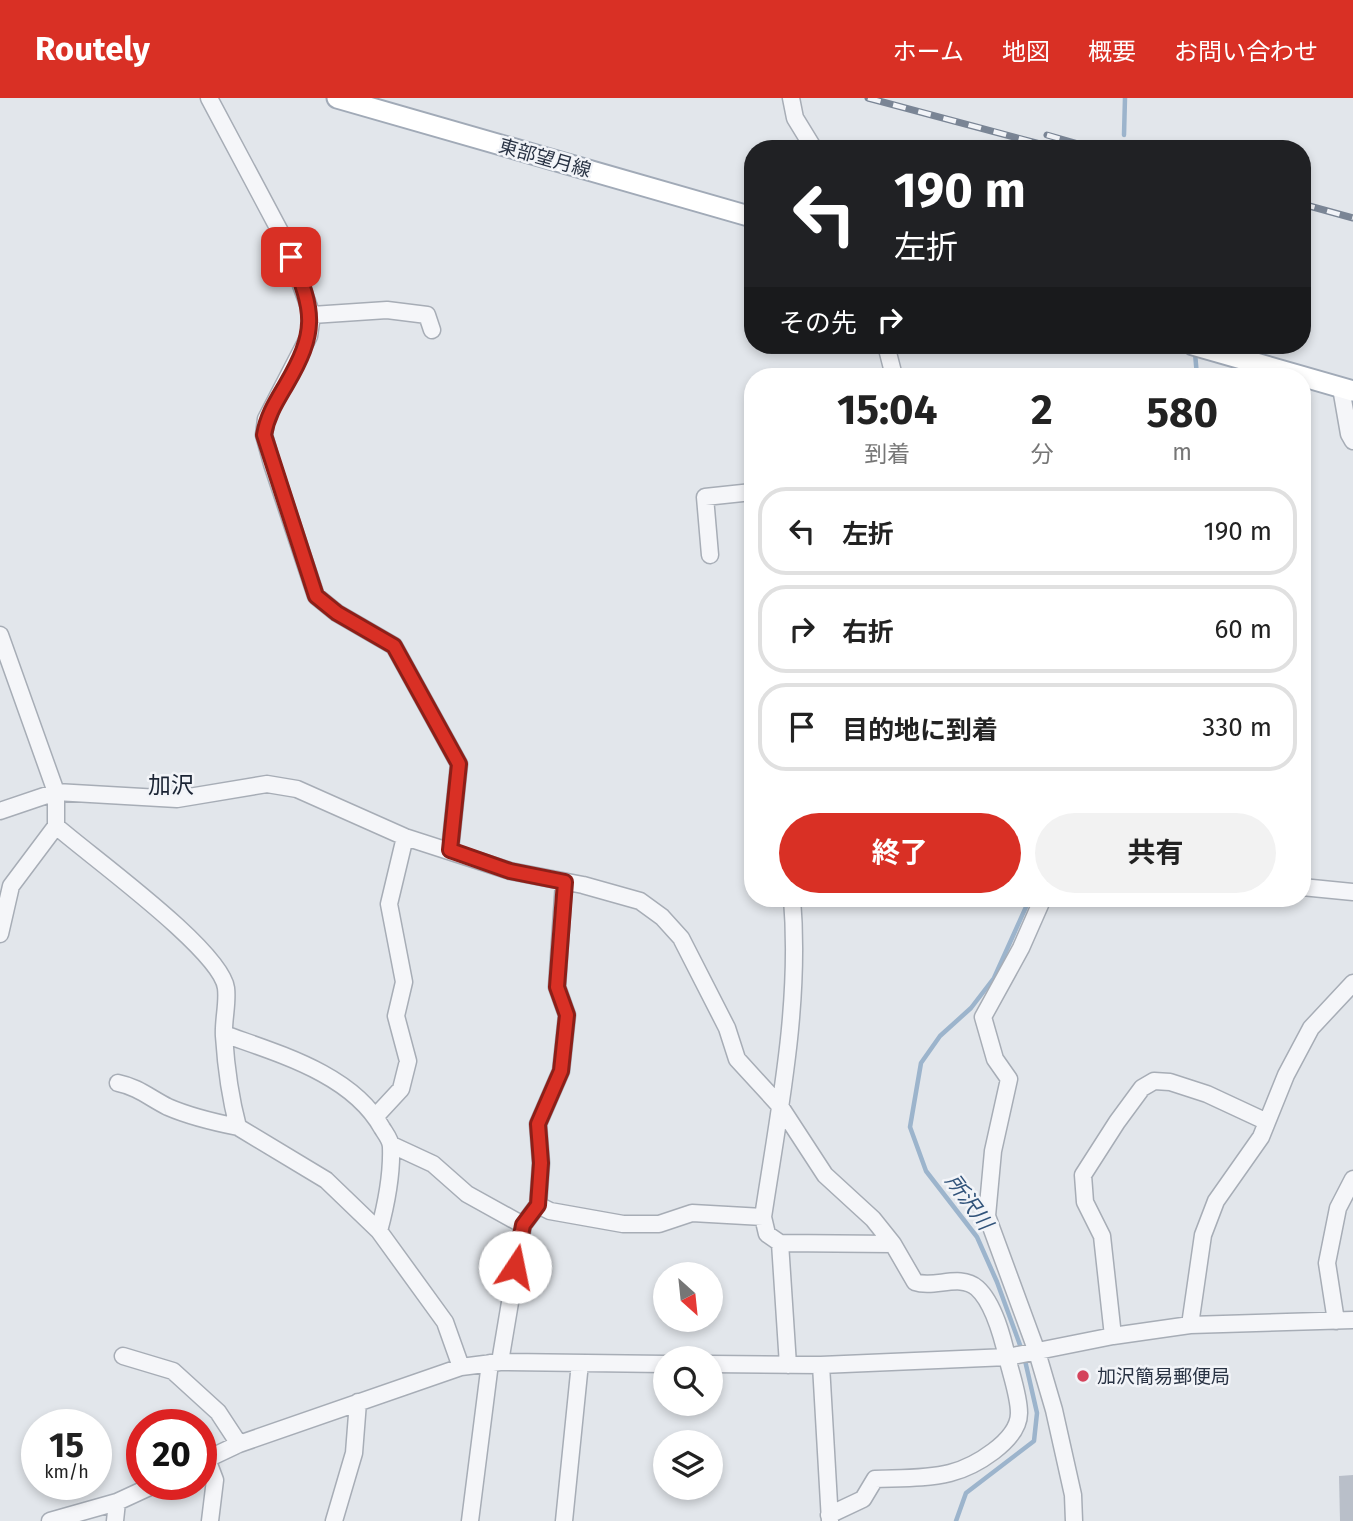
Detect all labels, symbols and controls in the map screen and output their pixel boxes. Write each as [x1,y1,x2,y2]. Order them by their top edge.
text: Routely [35,29,150,69]
text: ホーム [893,38,964,66]
text: 地図 [1002,38,1050,66]
text: 概要 [1088,38,1136,66]
text: お問い合わせ [1174,38,1318,66]
street label: 東部望月線 [496,134,594,182]
text: 190 m [894,161,1026,220]
icon: left [779,168,870,259]
pin [261,227,321,287]
text: 左折 [894,228,958,266]
icon: arrive [272,238,310,276]
icon: right [871,301,909,339]
text: その先 [779,308,857,339]
text: 15:04 [837,385,937,435]
text: 2 [1031,385,1053,435]
text: 580 [1146,388,1218,438]
text: m [1172,438,1192,466]
text: 到着 [864,440,910,468]
text: 分 [1030,440,1053,468]
icon: left [783,512,821,550]
text: 190 m [1203,516,1272,547]
text: 左折 [842,519,894,550]
icon: right [783,610,821,648]
text: 60 m [1214,614,1272,645]
text: 右折 [842,617,894,648]
icon: arrive [783,708,821,746]
text: 330 m [1202,712,1272,743]
text: 目的地に到着 [842,715,998,746]
district label: 加沢 [148,771,194,799]
button: 終了 [779,813,1021,893]
button: 共有 [1035,813,1276,893]
water label: 所沢川 [940,1169,999,1237]
position arrow [478,1230,552,1304]
north arrow [653,1262,723,1332]
map controls [653,1262,723,1500]
button: search [653,1346,723,1416]
place label: 加沢簡易郵便局 [1097,1365,1230,1388]
marker: 加沢簡易郵便局 [1075,1368,1091,1384]
speed limit sign: 20 [126,1409,217,1500]
text: 15 [49,1424,84,1466]
button: layers [653,1430,723,1500]
text: km/h [44,1461,89,1483]

